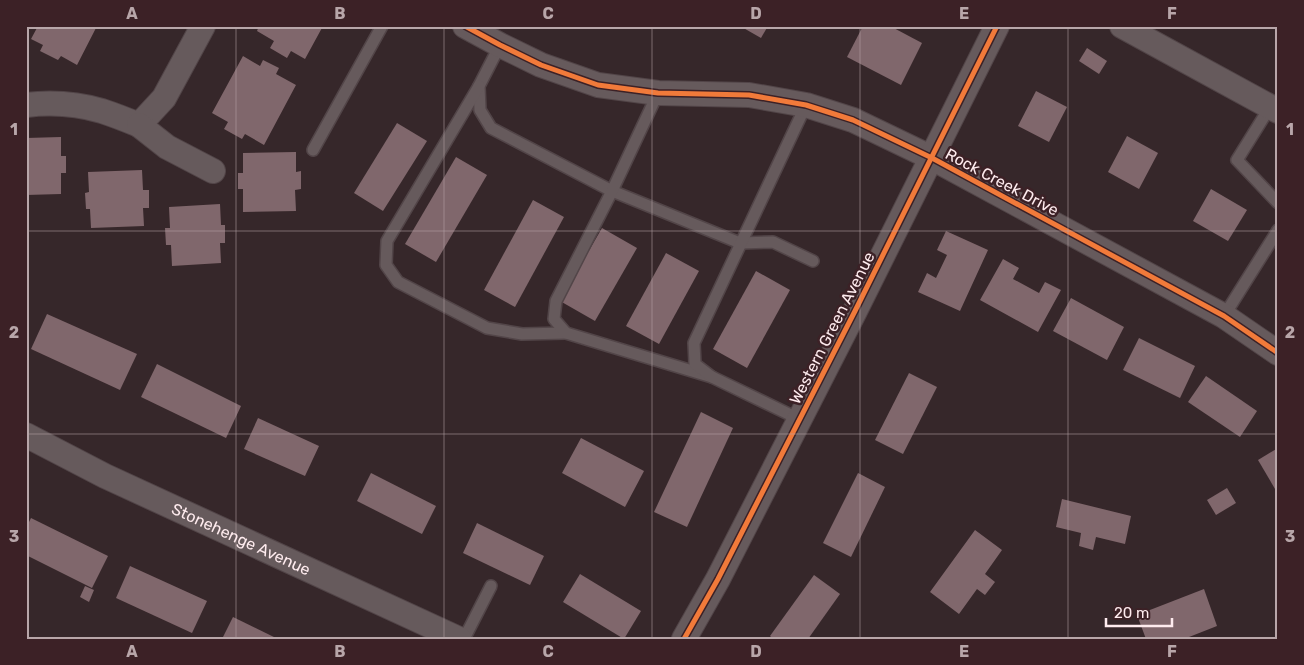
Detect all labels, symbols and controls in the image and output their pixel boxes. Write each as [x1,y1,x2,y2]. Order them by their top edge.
text: A [126,4,138,23]
text: B [334,4,346,23]
text: C [542,4,554,23]
text: D [750,4,762,23]
text: E [959,4,969,23]
text: F [1167,4,1177,23]
text: 1 [10,120,18,139]
text: 1 [1286,120,1294,139]
street label: Rock Creek Drive [942,144,1062,220]
street label: Western Green Avenue [785,249,879,407]
text: 2 [9,323,19,342]
text: 2 [1285,323,1295,342]
street label: Stonehenge Avenue [169,499,314,579]
text: 3 [9,527,19,546]
text: 3 [1285,527,1295,546]
scale bar [1106,595,1173,627]
text: 20 m [1114,604,1149,622]
text: A [126,642,138,661]
text: B [334,642,346,661]
text: C [542,642,554,661]
text: D [750,642,762,661]
text: E [959,642,969,661]
text: F [1167,642,1177,661]

